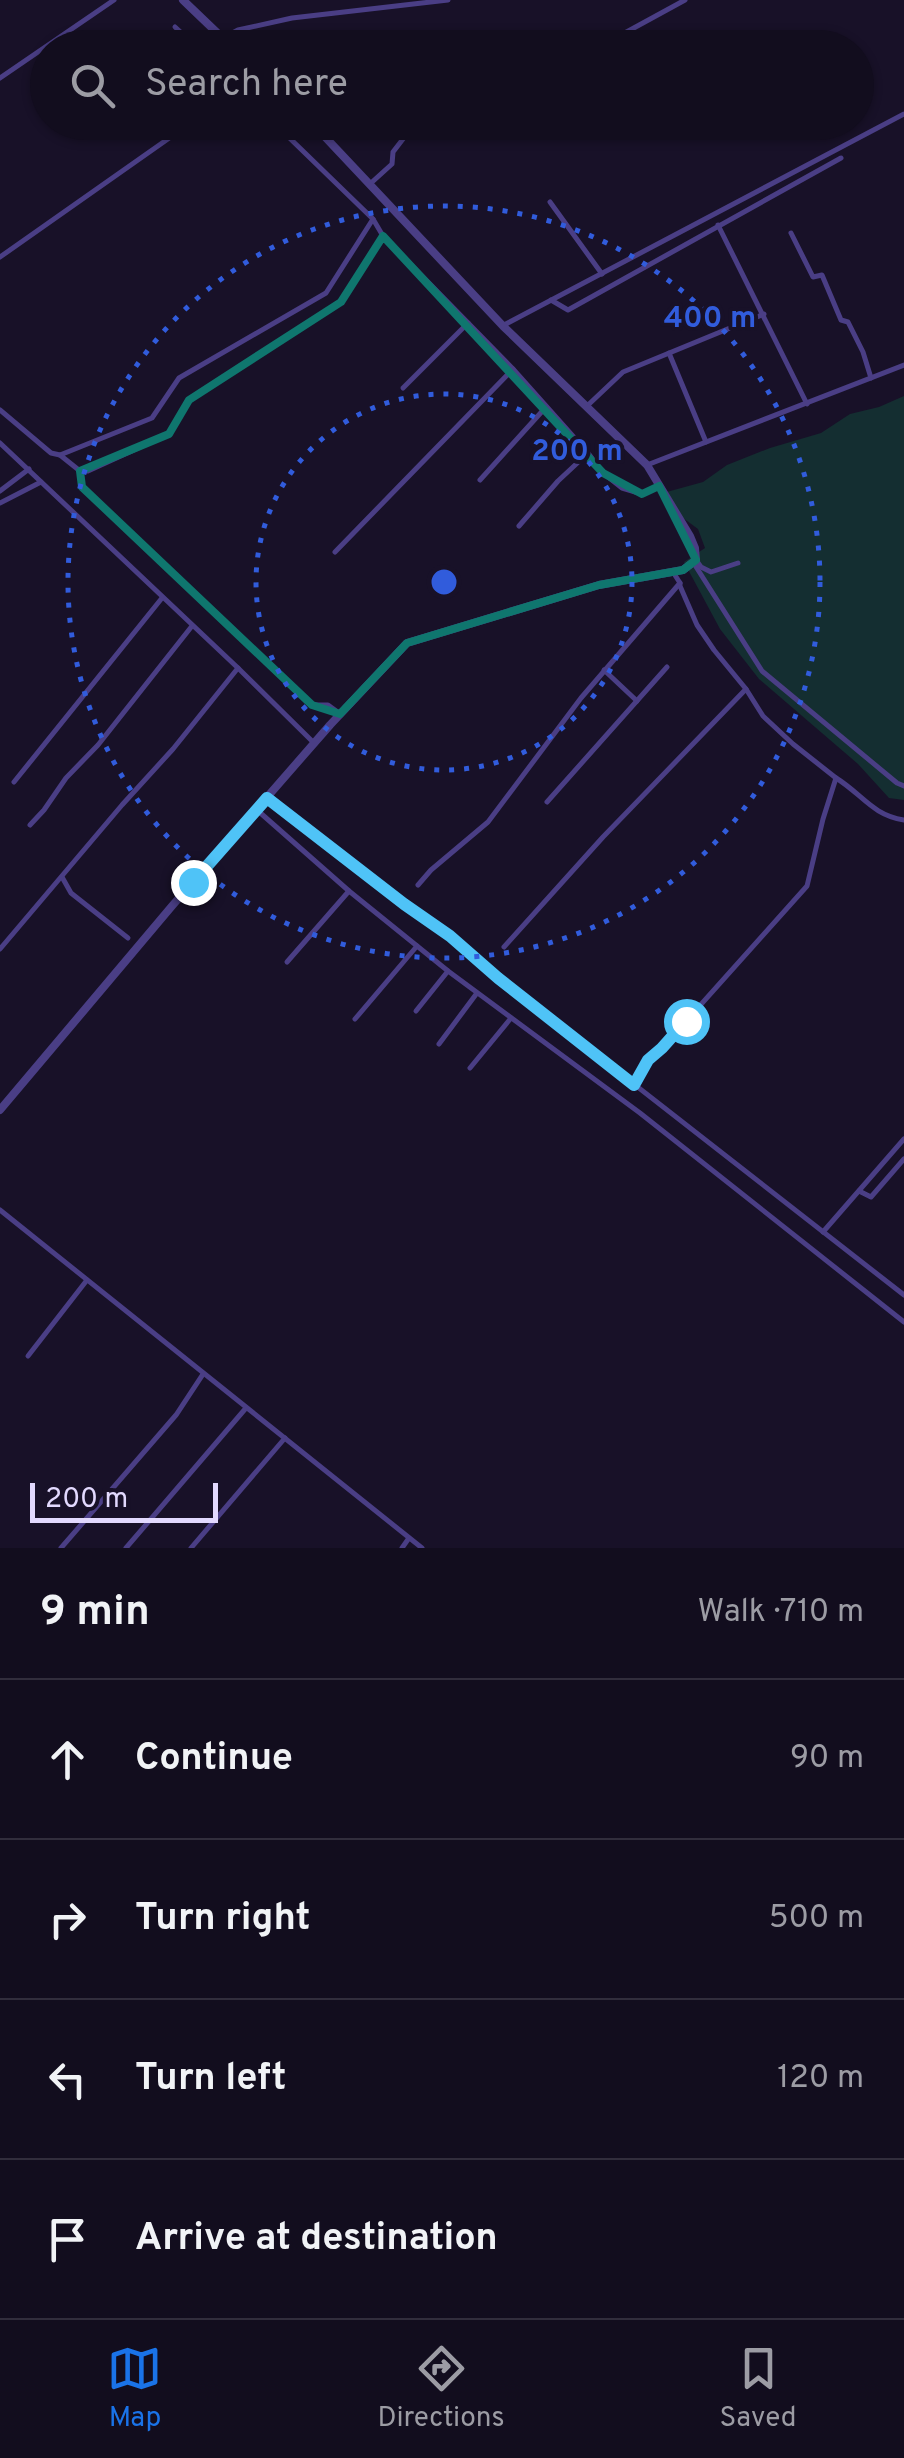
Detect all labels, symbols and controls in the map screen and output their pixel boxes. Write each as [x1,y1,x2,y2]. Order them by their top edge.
search box [30,30,874,140]
icon: search [65,58,120,113]
text: Search here [145,61,348,110]
text: 400 m [664,301,756,338]
text: 200 m [531,434,623,471]
centre of rings [426,564,462,600]
route end [171,860,217,906]
route start [664,999,710,1045]
scale bar [30,1478,218,1522]
text: 200 m [45,1482,128,1518]
text: 9 min [40,1587,150,1640]
text: Walk · 710 m [698,1593,864,1633]
icon: ahead [40,1732,95,1787]
text: Continue [135,1735,293,1784]
text: 90 m [790,1739,864,1779]
icon: right [40,1892,95,1947]
text: Turn right [135,1895,310,1944]
text: 500 m [769,1899,864,1939]
icon: left [40,2052,95,2107]
text: Turn left [135,2055,287,2104]
text: 120 m [777,2059,864,2099]
icon: arrive [40,2212,95,2267]
text: Arrive at destination [135,2215,498,2264]
tab: Map [107,2341,162,2437]
tab: Directions [377,2341,505,2437]
tab: Saved [720,2341,797,2437]

